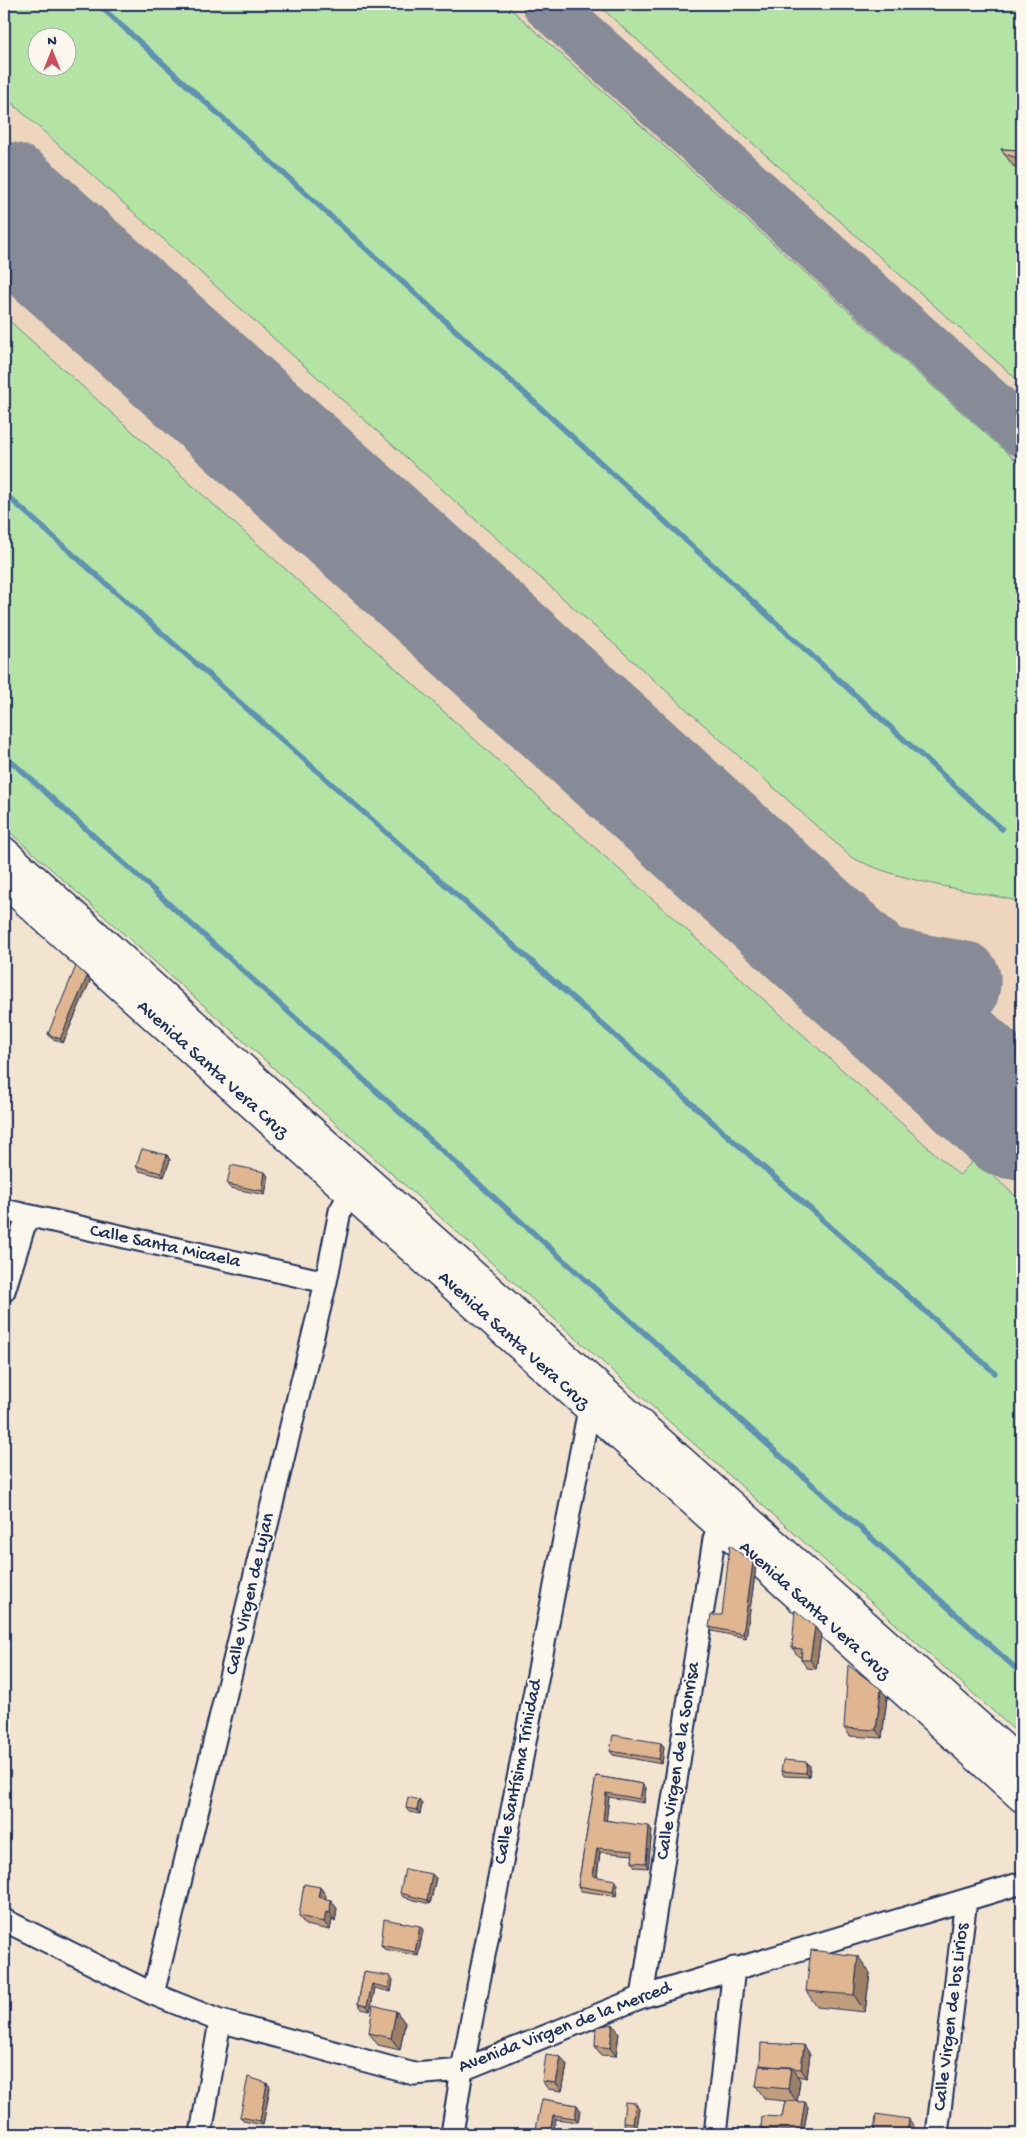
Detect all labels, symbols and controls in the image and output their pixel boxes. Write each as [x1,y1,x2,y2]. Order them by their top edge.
north arrow [28,28,78,78]
text: N [47,33,57,50]
street label: Avenida Santa Vera Cruz [131,996,293,1145]
street label: Calle Santa Micaela [88,1220,244,1275]
street label: Avenida Santa Vera Cruz [432,1267,594,1416]
street label: Calle Virgen de Lujan [221,1511,281,1677]
street label: Avenida Santa Vera Cruz [733,1537,895,1686]
street label: Calle Virgen de la Sonrisa [652,1659,706,1861]
street label: Calle Santísima Trinidad [490,1676,549,1866]
street label: Calle Virgen de los Lirios [929,1921,975,2112]
street label: Avenida Virgen de la Merced [455,1976,676,2079]

